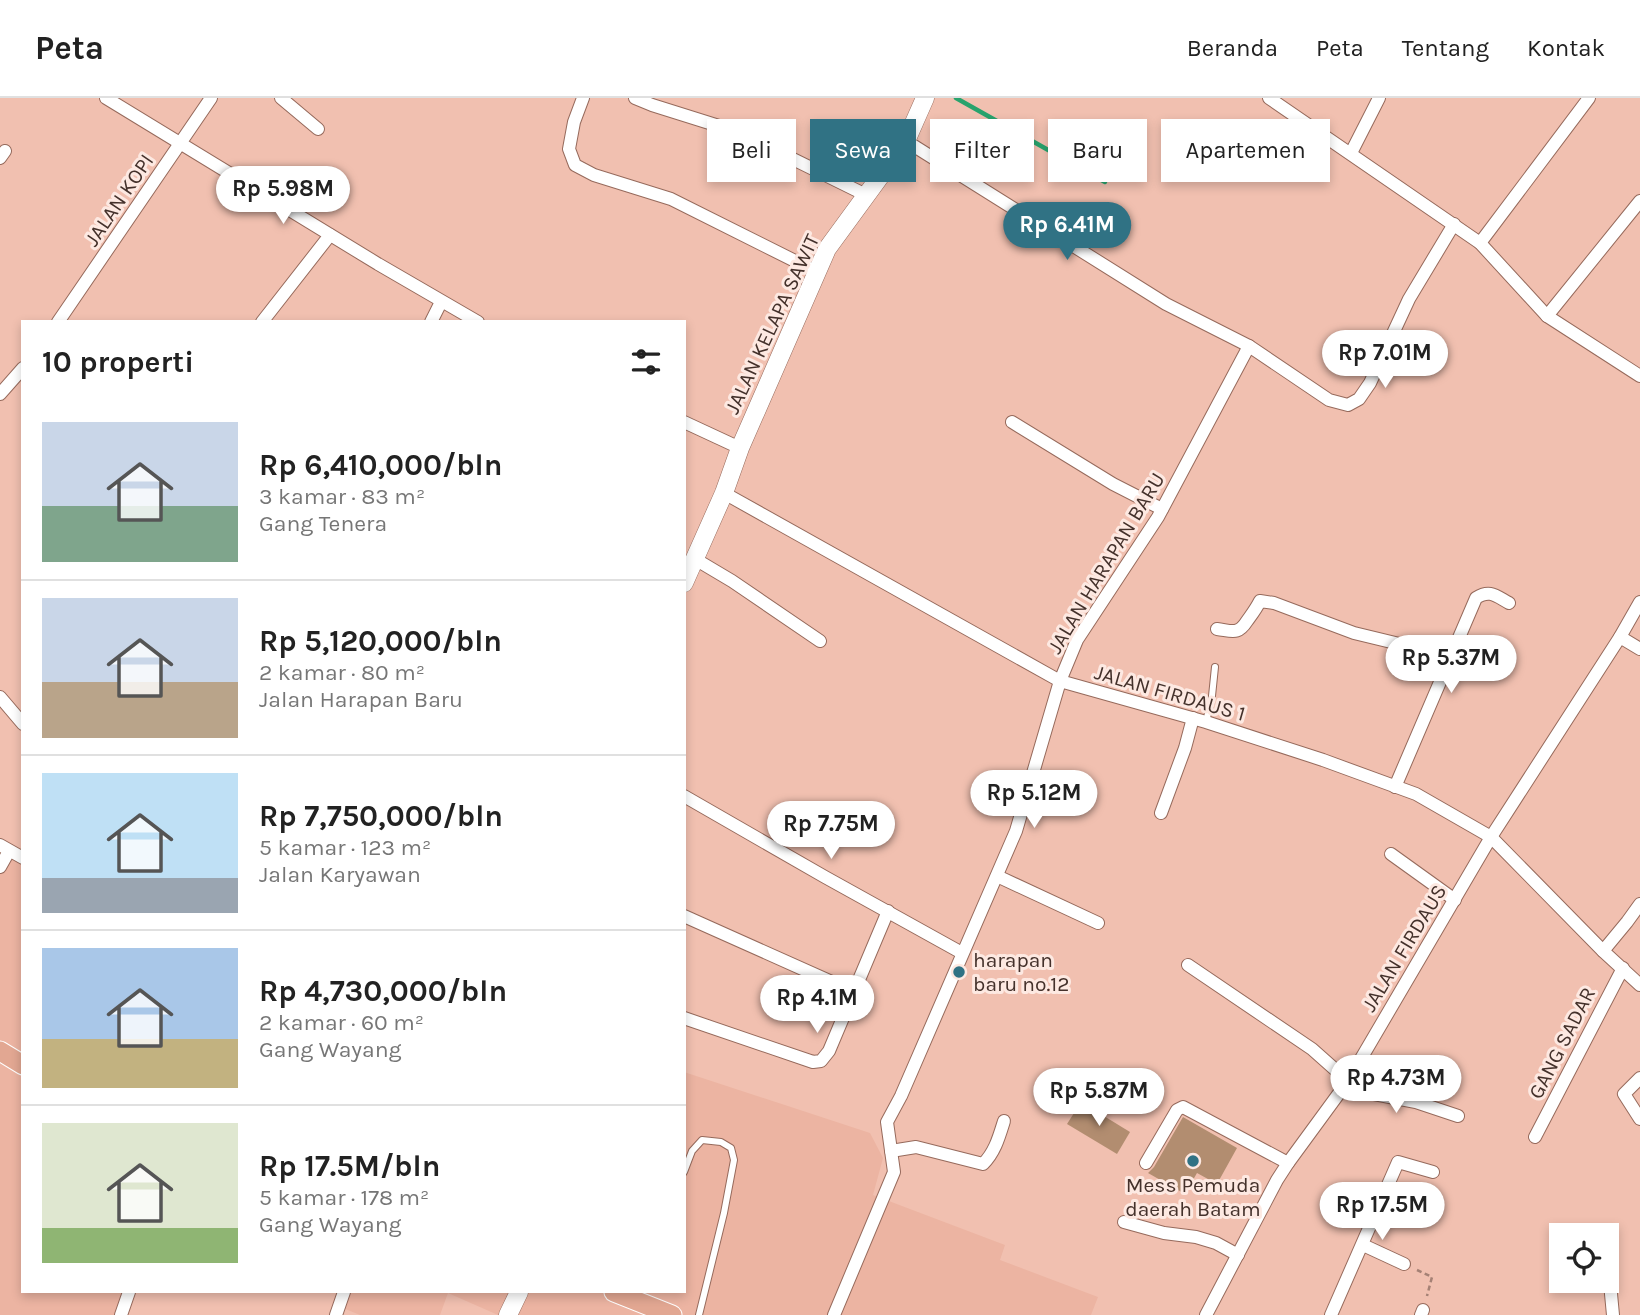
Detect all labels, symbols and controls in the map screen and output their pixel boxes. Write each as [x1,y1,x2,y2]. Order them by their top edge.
text: Peta [35,29,104,67]
text: Beranda [1187,34,1278,62]
text: Peta [1316,34,1364,62]
text: Tentang [1402,34,1489,62]
text: Kontak [1527,34,1605,62]
chip: Beli [707,119,796,182]
chip: Sewa [810,119,916,182]
chip: Filter [930,119,1034,182]
chip: Baru [1048,119,1147,182]
chip: Apartemen [1161,119,1330,182]
street label: JALAN KOPI [80,150,158,250]
pin: Rp 5.98M [211,166,355,226]
text: Rp 5.98M [232,175,334,202]
pin: Rp 6.41M [995,202,1139,262]
text: Rp 6.41M [1019,211,1115,238]
street label: JALAN KELAPA SAWIT [720,230,824,418]
pin: Rp 7.01M [1313,330,1457,390]
text: Rp 7.01M [1338,339,1432,366]
icon: filters [627,343,665,381]
text: 10 properti [42,344,194,380]
text: Rp 6,410,000/bln [259,447,502,483]
icon: home [98,450,182,534]
street label: JALAN HARAPAN BARU [1042,468,1170,658]
text: 3 kamar · 83 m² [259,483,425,510]
text: Gang Tenera [259,510,387,537]
text: Rp 5,120,000/bln [259,623,502,659]
icon: home [98,626,182,710]
pin: Rp 5.37M [1379,636,1523,695]
text: Rp 5.37M [1402,644,1500,671]
text: 2 kamar · 80 m² [259,659,425,686]
street label: JALAN FIRDAUS 1 [1092,660,1248,726]
text: Jalan Harapan Baru [259,686,463,713]
pin: Rp 5.12M [962,770,1106,830]
text: Rp 5.12M [986,779,1082,806]
text: Rp 7,750,000/bln [259,798,503,834]
icon: home [98,801,182,885]
pin: Rp 7.75M [759,802,903,861]
text: Rp 7.75M [783,810,879,837]
text: 5 kamar · 123 m² [259,834,431,861]
text: Jalan Karyawan [259,861,421,888]
street label: JALAN FIRDAUS [1357,880,1451,1016]
place label: harapan baru no.12 [973,948,1069,996]
marker: harapan baru no.12 [951,964,967,980]
text: Rp 4,730,000/bln [259,973,507,1009]
icon: home [98,976,182,1060]
pin: Rp 4.1M [752,976,882,1035]
street label: GANG SADAR [1524,983,1600,1103]
text: Rp 4.1M [776,984,858,1011]
text: 2 kamar · 60 m² [259,1009,424,1036]
text: Gang Wayang [259,1036,402,1063]
pin: Rp 4.73M [1324,1056,1468,1115]
text: Rp 4.73M [1346,1064,1446,1091]
pin: Rp 5.87M [1027,1068,1171,1128]
text: Rp 5.87M [1049,1077,1149,1104]
text: Rp 17.5M/bln [259,1148,440,1184]
icon: home [98,1151,182,1235]
marker: Mess Pemuda daerah Batam [1185,1153,1201,1169]
place label: Mess Pemuda daerah Batam [1125,1173,1261,1221]
pin: Rp 17.5M [1310,1182,1454,1242]
text: 5 kamar · 178 m² [259,1184,429,1211]
text: Rp 17.5M [1336,1191,1428,1218]
text: Gang Wayang [259,1211,402,1238]
map controls [1549,1223,1619,1293]
button: locate [1549,1223,1619,1293]

